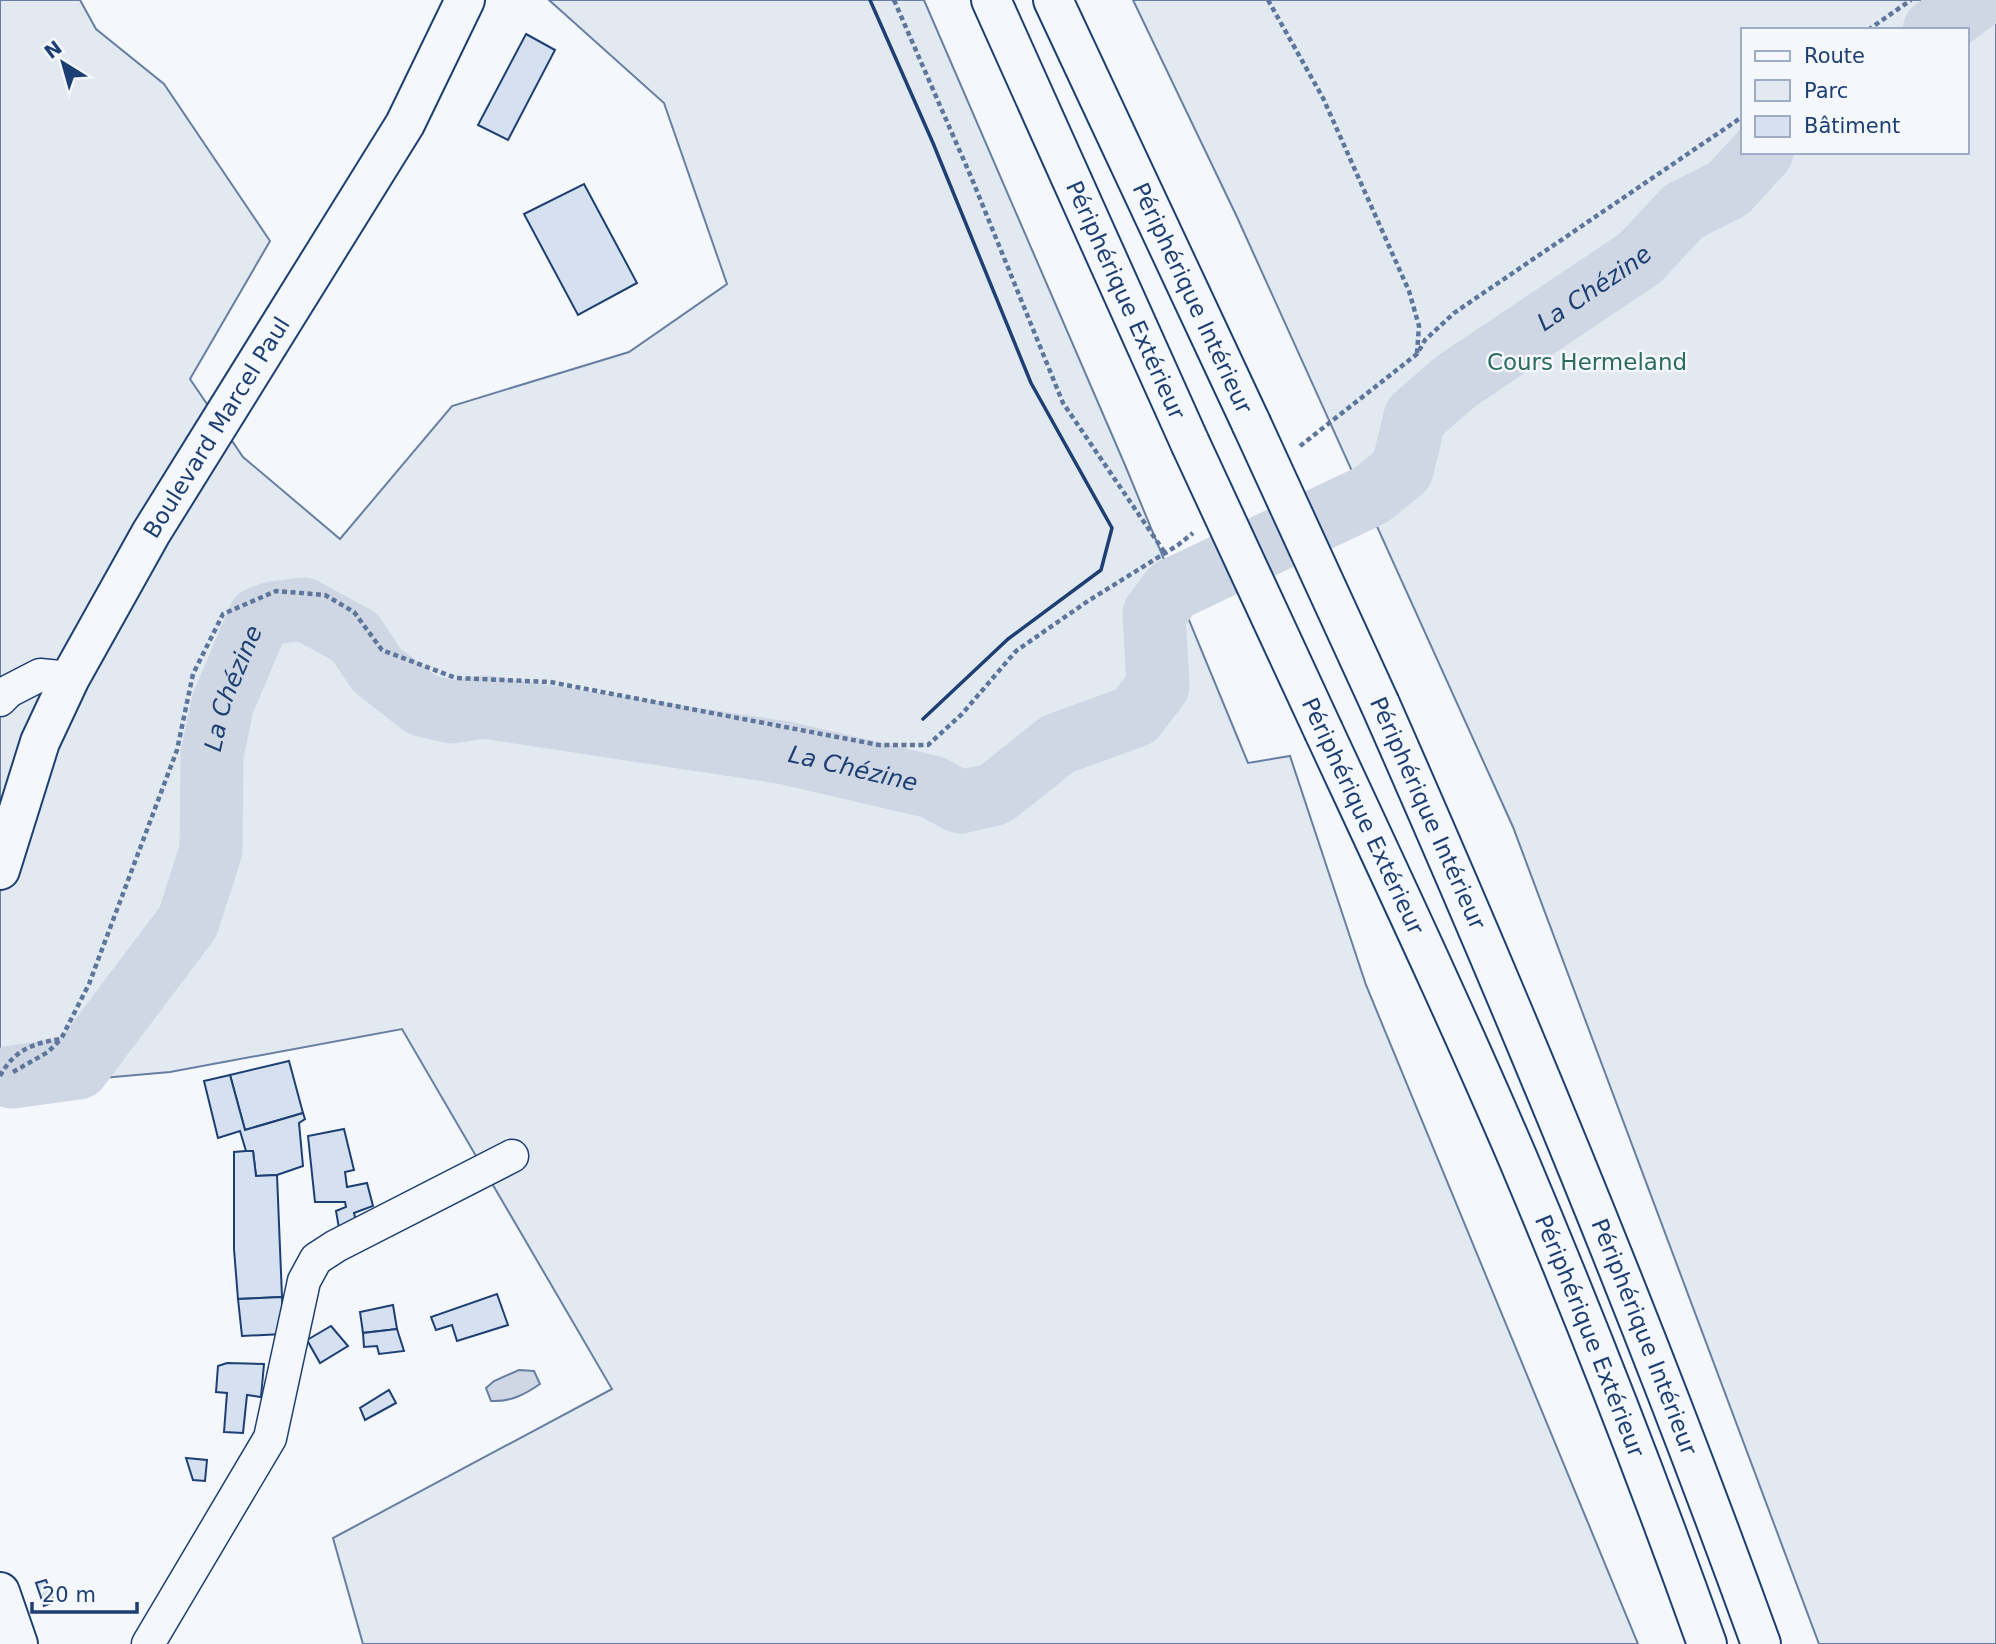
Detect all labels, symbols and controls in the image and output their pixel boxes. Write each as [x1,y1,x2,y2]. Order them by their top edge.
north arrow [28,28,98,98]
legend [1741,28,1968,154]
text: N [40,36,66,63]
text: Route [1804,44,1865,68]
text: Parc [1804,79,1848,103]
text: Bâtiment [1804,114,1900,138]
street label: Périphérique Extérieur [1061,177,1191,424]
street label: Périphérique Intérieur [1127,179,1258,418]
water label: La Chézine [1532,240,1658,337]
street label: Boulevard Marcel Paul [138,312,295,543]
park label: Cours Hermeland [1487,349,1687,375]
water label: La Chézine [199,621,268,754]
street label: Périphérique Intérieur [1365,693,1491,934]
street label: Périphérique Extérieur [1297,694,1430,939]
water label: La Chézine [786,740,920,797]
street label: Périphérique Extérieur [1530,1211,1650,1461]
street label: Périphérique Intérieur [1586,1215,1703,1459]
scale bar [32,1570,136,1614]
text: 20 m [42,1583,96,1607]

